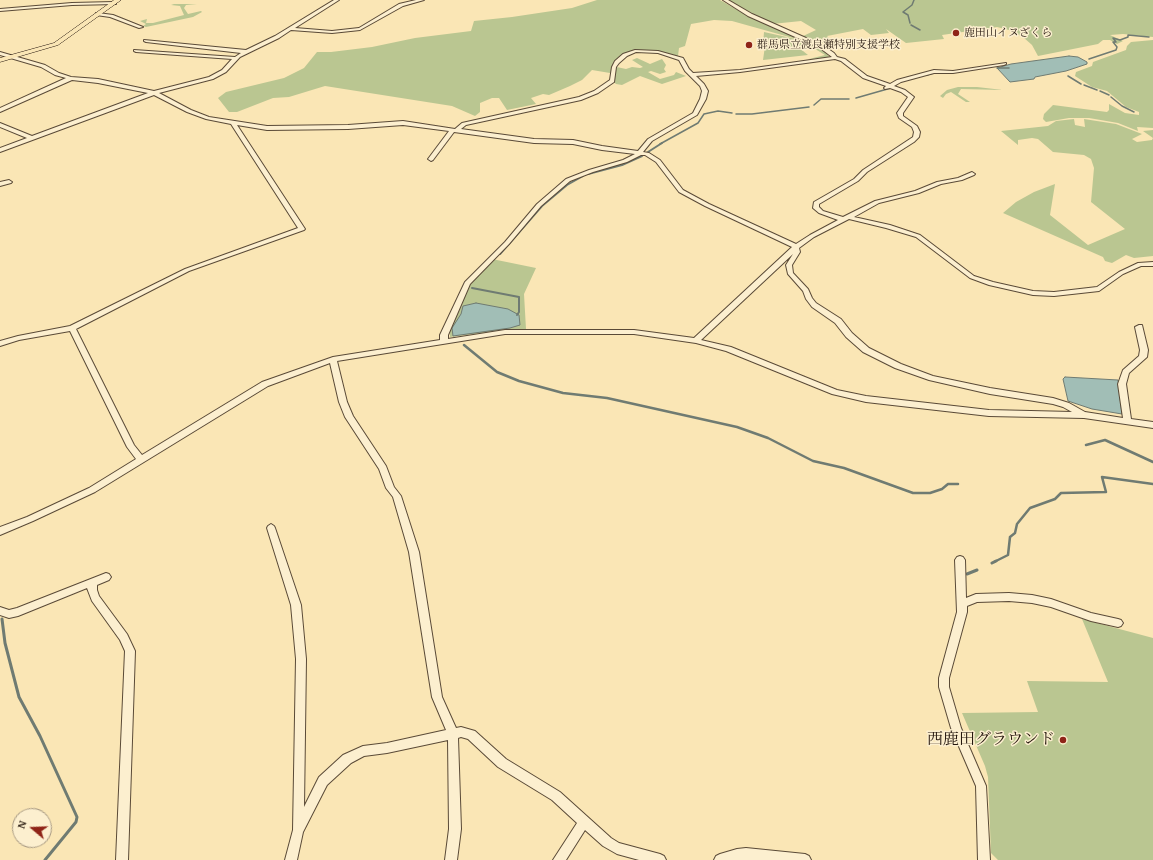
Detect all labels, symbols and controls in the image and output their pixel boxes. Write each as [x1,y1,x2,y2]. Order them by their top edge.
place label: 鹿田山イヌざくら [964,26,1052,40]
marker: 鹿田山イヌざくら [951,28,961,38]
place label: 群馬県立渡良瀬特別支援学校 [757,38,900,52]
marker: 群馬県立渡良瀬特別支援学校 [744,40,754,50]
place label: 西鹿田グラウンド [927,730,1055,750]
marker: 西鹿田グラウンド [1058,735,1068,745]
north arrow [12,808,52,848]
text: N [13,818,30,831]

